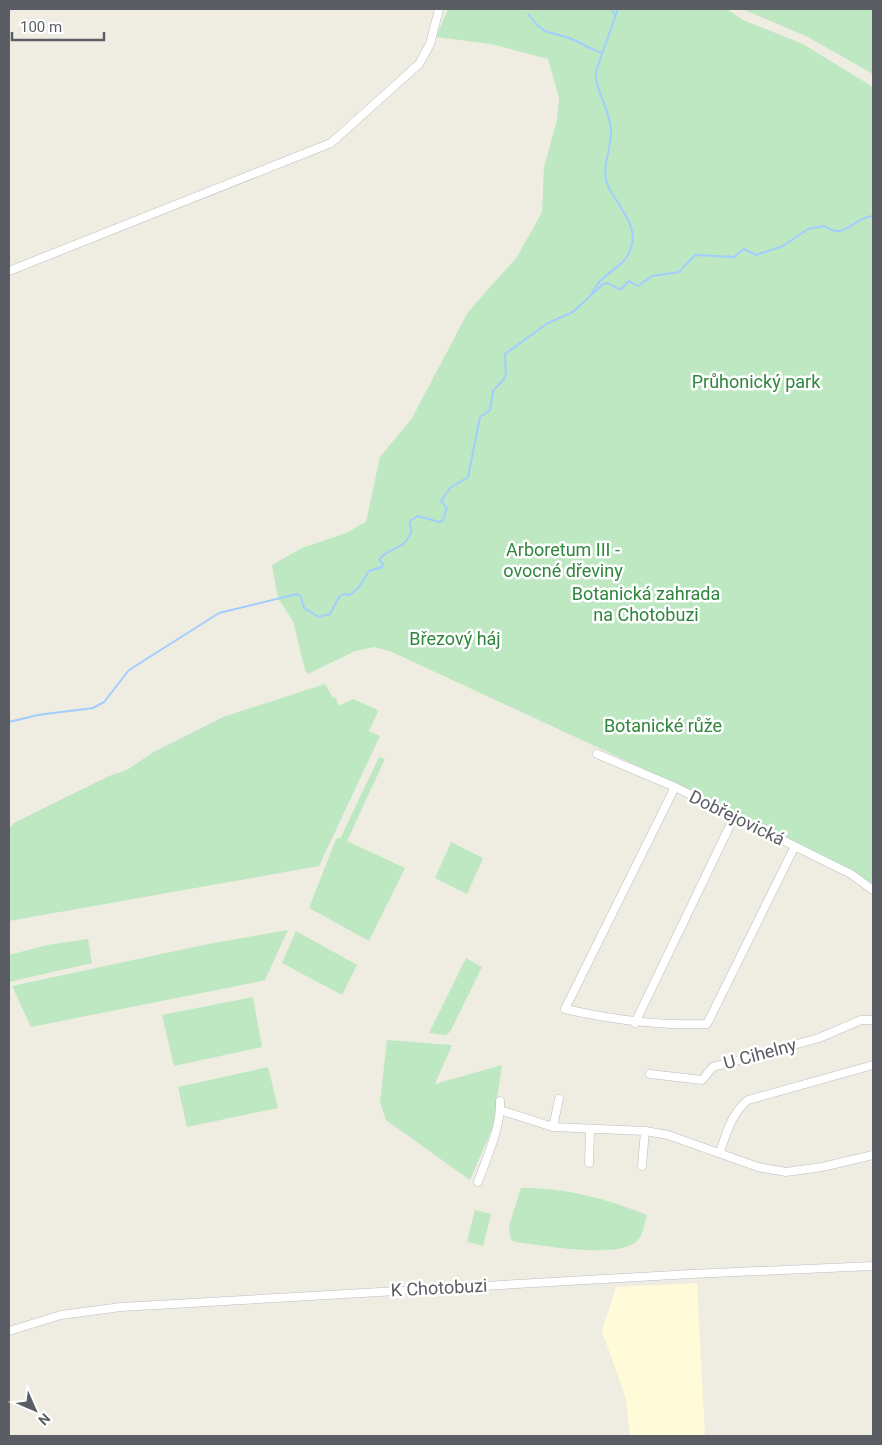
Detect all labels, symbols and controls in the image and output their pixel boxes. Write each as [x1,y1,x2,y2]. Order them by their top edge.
scale bar [12,10,105,42]
text: 100 m [20,18,62,36]
park label: Průhonický park [692,371,821,392]
park label: Arboretum III - ovocné dřeviny [503,539,623,581]
park label: Botanická zahrada na Chotobuzi [572,583,720,625]
park label: Březový háj [409,628,501,649]
park label: Botanické růže [604,715,722,736]
street label: Dobřejovická [686,785,788,850]
street label: U Cihelny [721,1034,799,1073]
street label: K Chotobuzi [390,1274,488,1301]
north arrow [10,1385,60,1435]
text: N [35,1410,53,1428]

